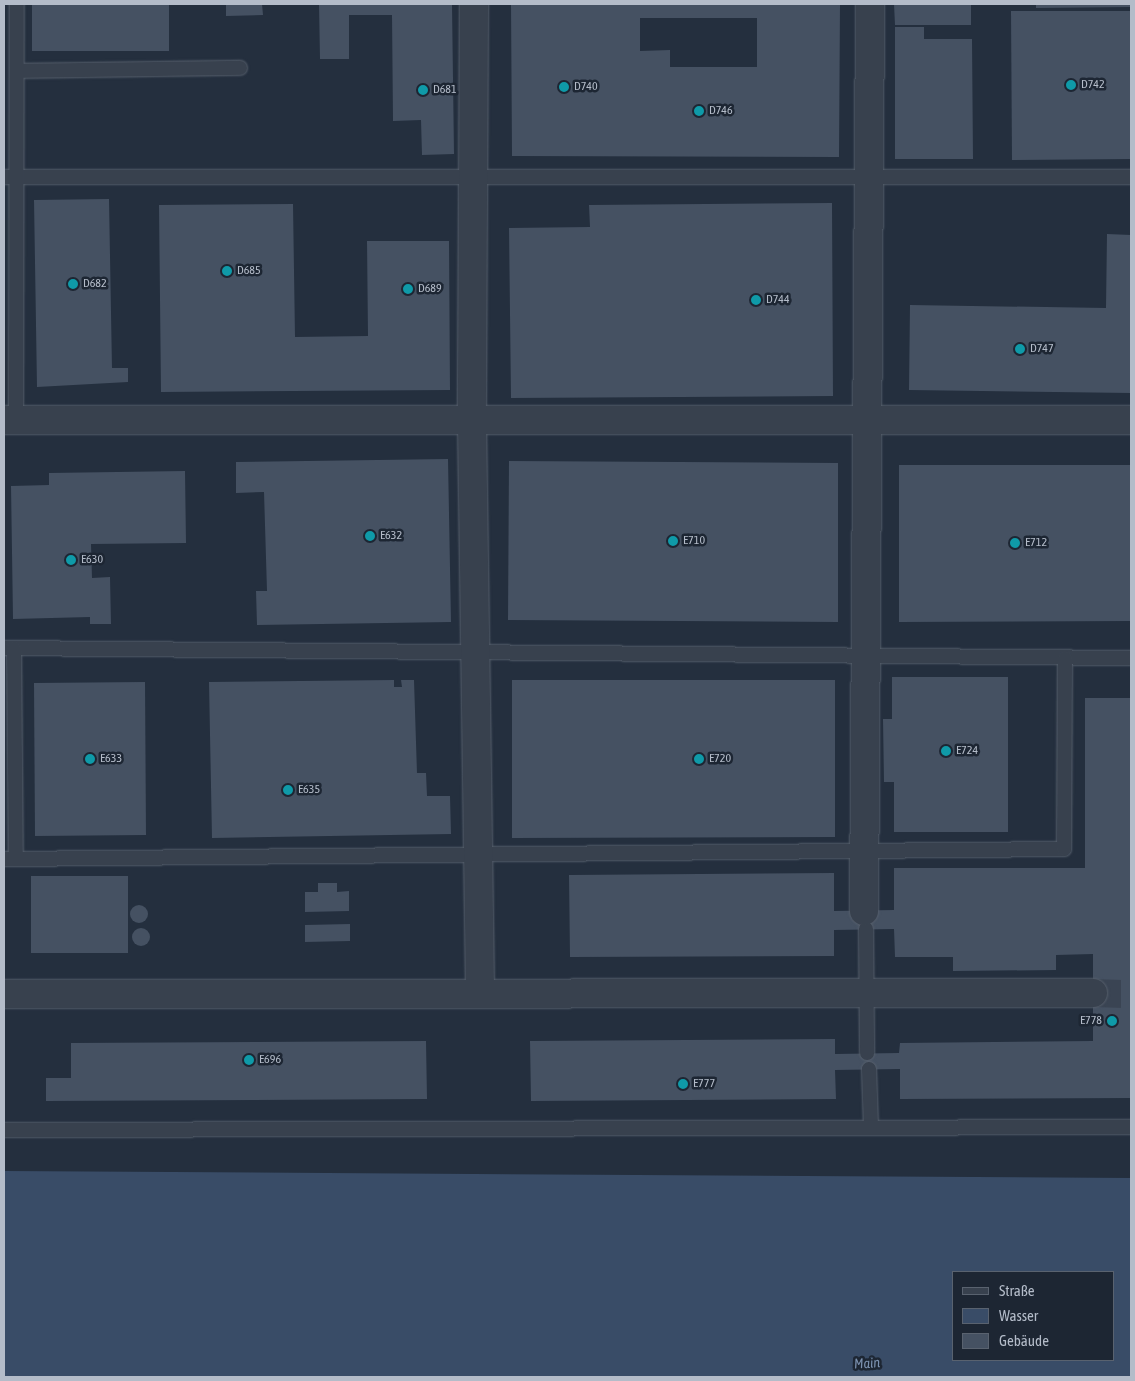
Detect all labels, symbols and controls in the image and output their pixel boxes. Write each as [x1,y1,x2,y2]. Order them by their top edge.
place label: D742 [1081,78,1105,92]
marker: D742 [1065,79,1077,91]
place label: D740 [574,80,598,94]
marker: D740 [558,81,570,93]
place label: D681 [433,83,457,97]
marker: D681 [417,84,429,96]
place label: D746 [709,104,733,118]
marker: D746 [693,105,705,117]
place label: D685 [237,264,261,278]
marker: D685 [221,265,233,277]
place label: D682 [83,277,107,291]
marker: D682 [67,278,79,290]
place label: D689 [418,282,442,296]
marker: D689 [402,283,414,295]
place label: D744 [766,293,790,307]
marker: D744 [750,294,762,306]
place label: D747 [1030,342,1054,356]
marker: D747 [1014,343,1026,355]
place label: E632 [380,529,402,543]
marker: E632 [364,530,376,542]
place label: E710 [683,534,705,548]
marker: E710 [667,535,679,547]
place label: E712 [1025,536,1047,550]
marker: E712 [1009,537,1021,549]
place label: E630 [81,553,103,567]
marker: E630 [65,554,77,566]
place label: E724 [956,744,978,758]
marker: E724 [940,745,952,757]
place label: E633 [100,752,122,766]
place label: E720 [709,752,731,766]
marker: E633 [84,753,96,765]
marker: E720 [693,753,705,765]
place label: E635 [298,783,320,797]
marker: E635 [282,784,294,796]
place label: E778 [1080,1014,1102,1028]
marker: E778 [1106,1015,1118,1027]
place label: E696 [259,1053,281,1067]
marker: E696 [243,1054,255,1066]
place label: E777 [693,1077,715,1091]
marker: E777 [677,1078,689,1090]
legend [952,1271,1115,1361]
text: Straße [999,1282,1035,1299]
text: Wasser [999,1307,1038,1324]
text: Gebäude [999,1332,1049,1349]
water label: Main [854,1354,880,1372]

